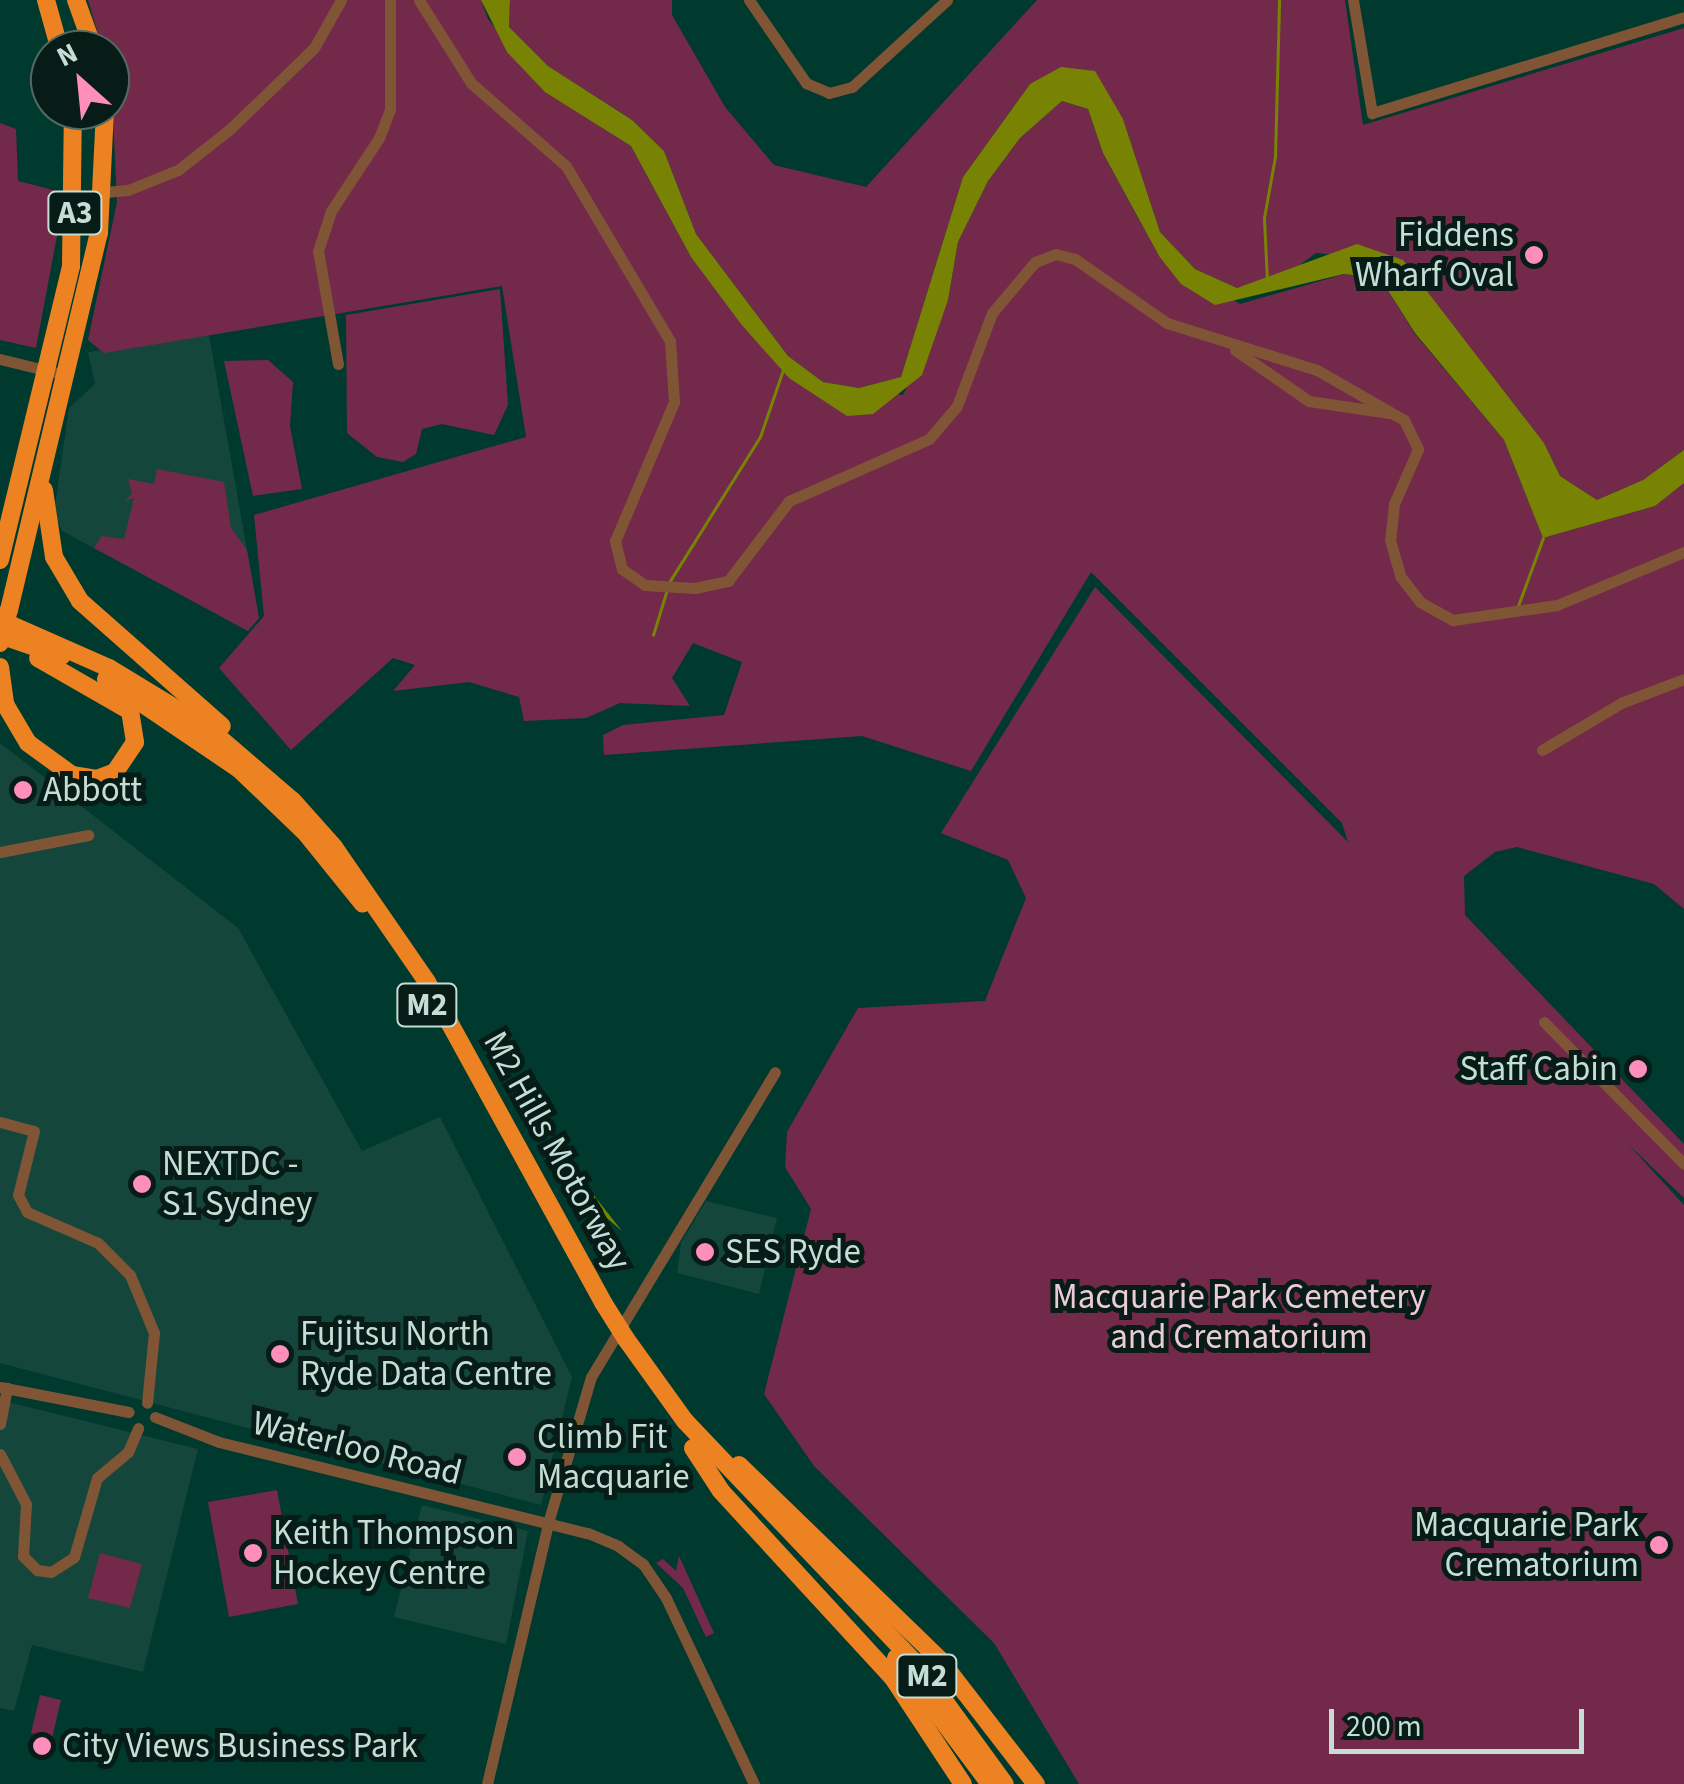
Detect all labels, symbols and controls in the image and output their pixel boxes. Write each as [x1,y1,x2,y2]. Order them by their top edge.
north arrow [30,30,130,130]
text: N [50,33,85,77]
road number: A3 [45,186,105,240]
place label: Fiddens Wharf Oval [1355,214,1514,296]
marker: Fiddens Wharf Oval [1523,244,1545,266]
place label: Abbott [43,769,142,811]
marker: Abbott [12,779,34,801]
road number: M2 [394,978,460,1032]
street label: M2 Hills Motorway [474,1024,640,1278]
place label: Staff Cabin [1459,1048,1618,1090]
marker: Staff Cabin [1627,1058,1649,1080]
place label: NEXTDC - S1 Sydney [162,1143,312,1225]
marker: NEXTDC - S1 Sydney [131,1173,153,1195]
place label: SES Ryde [725,1231,861,1273]
marker: SES Ryde [694,1241,716,1263]
park label: Macquarie Park Cemetery and Crematorium [1052,1276,1426,1358]
place label: Fujitsu North Ryde Data Centre [300,1313,552,1395]
marker: Fujitsu North Ryde Data Centre [269,1343,291,1365]
street label: Waterloo Road [248,1402,466,1494]
place label: Climb Fit Macquarie [537,1416,690,1498]
marker: Climb Fit Macquarie [506,1446,528,1468]
place label: Macquarie Park Crematorium [1414,1504,1639,1586]
place label: Keith Thompson Hockey Centre [273,1512,515,1594]
marker: Macquarie Park Crematorium [1648,1534,1670,1556]
marker: Keith Thompson Hockey Centre [242,1542,264,1564]
road number: M2 [894,1649,960,1703]
scale bar [1334,1689,1589,1751]
text: 200 m [1346,1705,1422,1748]
place label: City Views Business Park [62,1725,418,1767]
marker: City Views Business Park [31,1735,53,1757]

